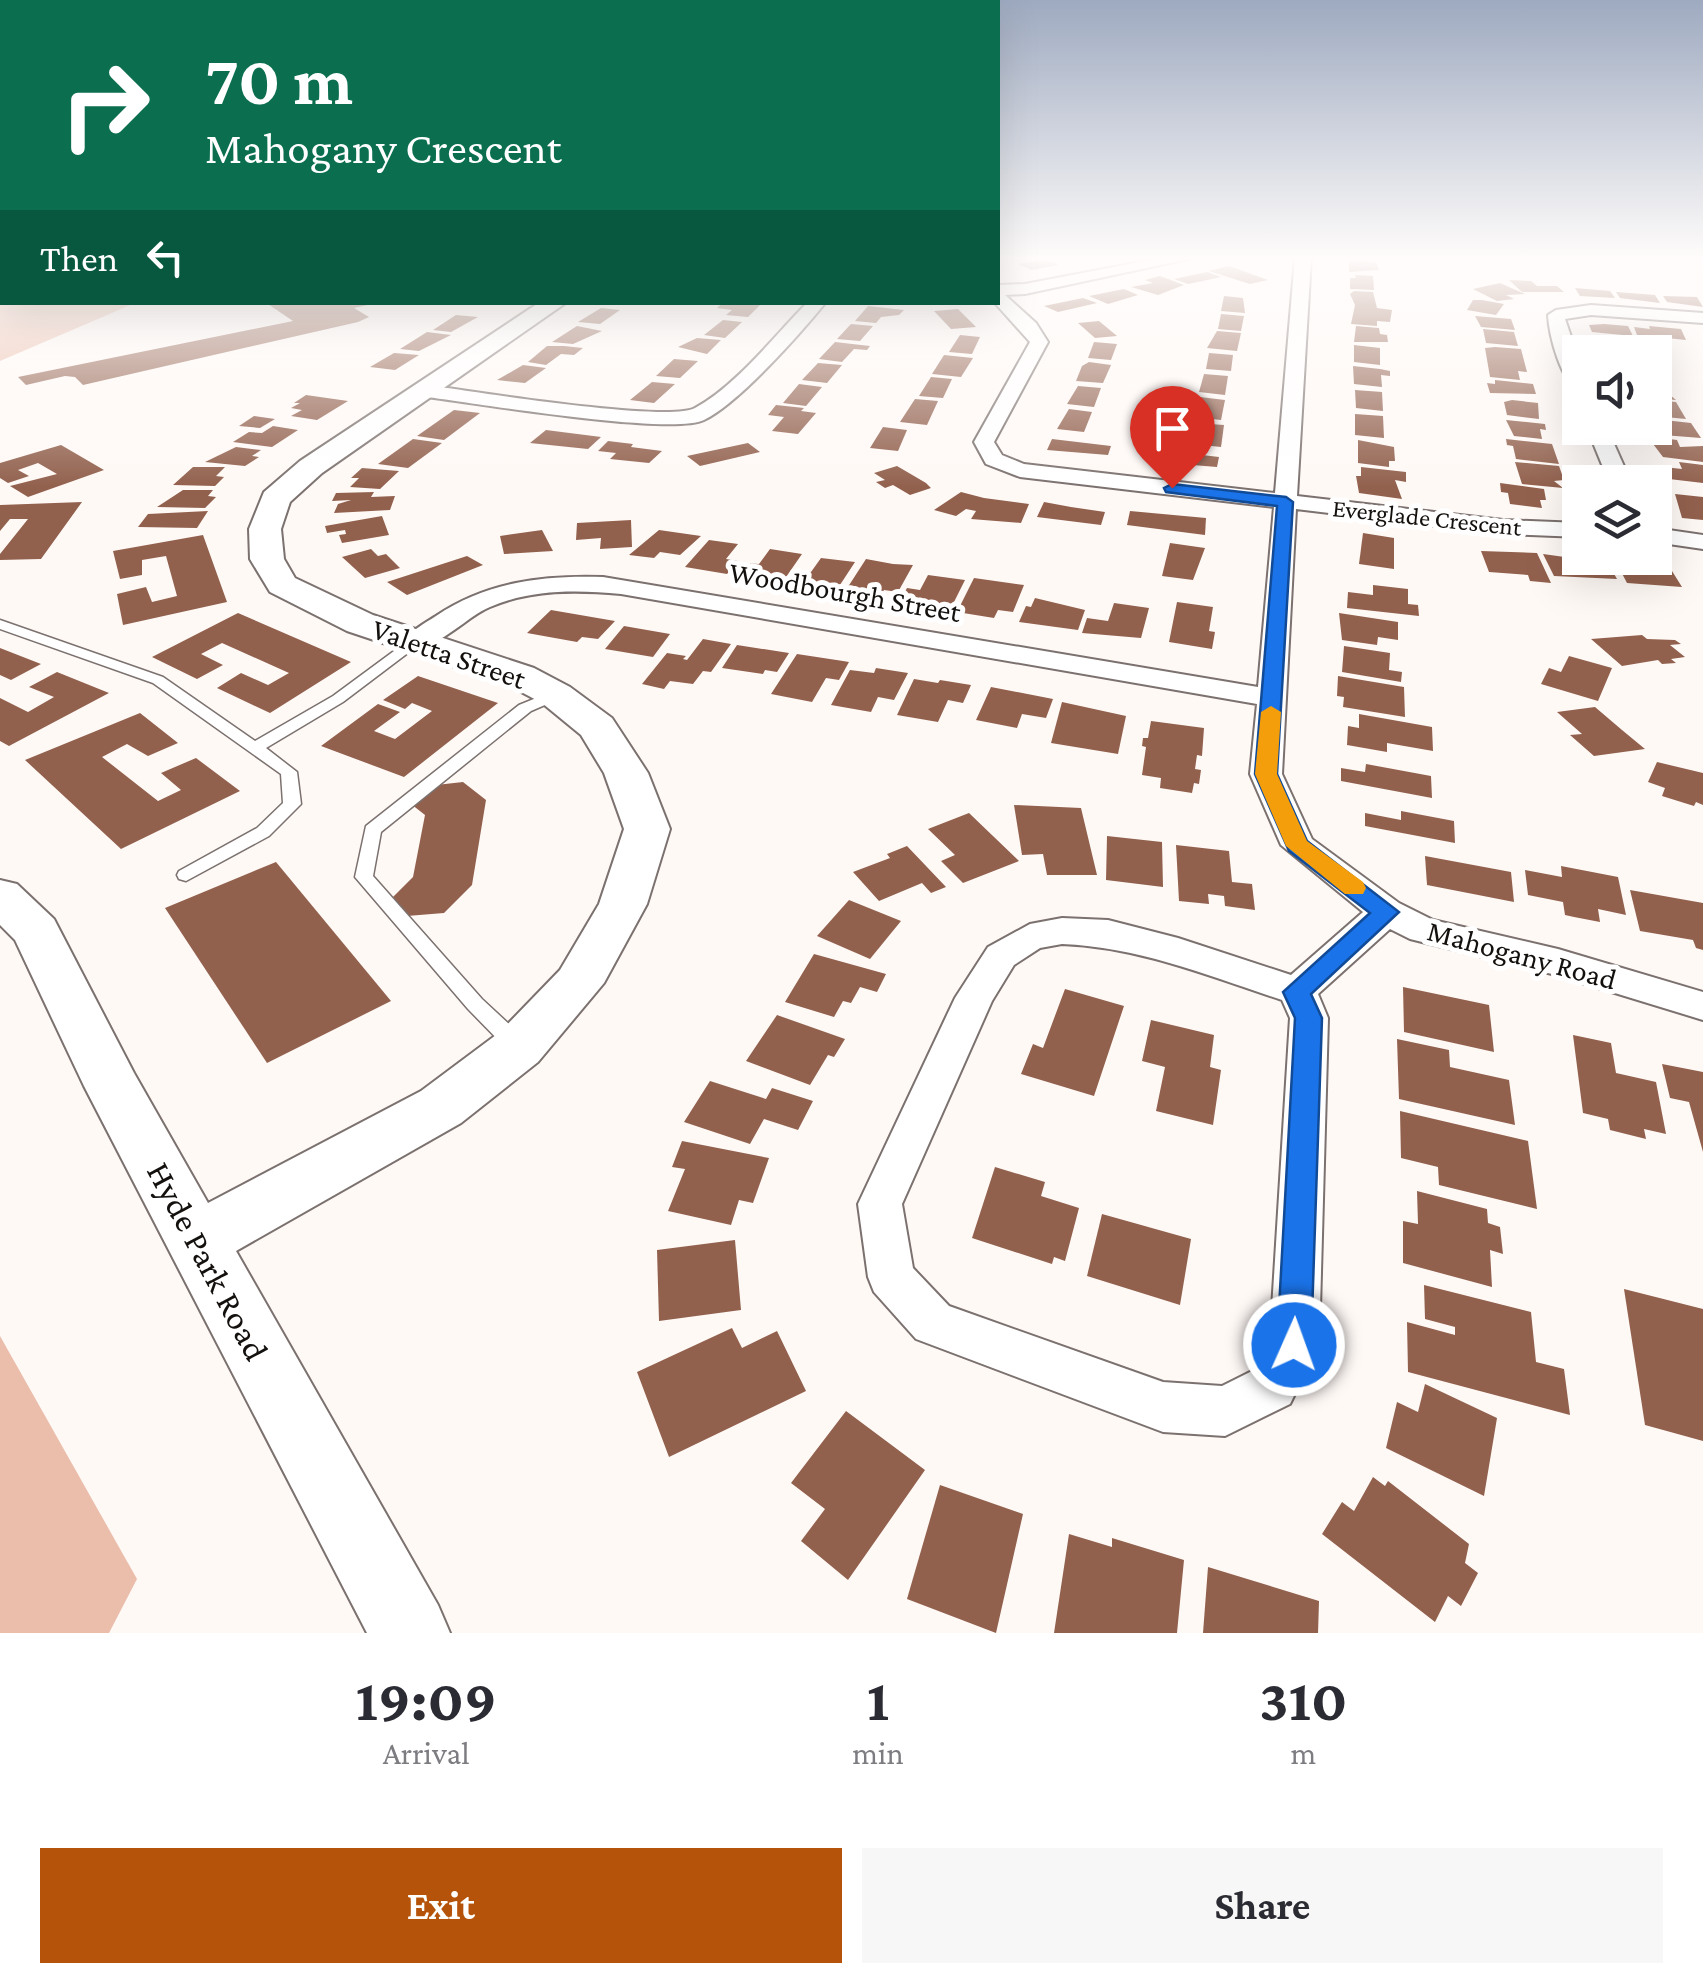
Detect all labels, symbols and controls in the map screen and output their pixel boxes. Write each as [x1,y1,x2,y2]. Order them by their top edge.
icon: right [40,40,170,170]
text: 70 m [205,41,353,119]
text: Mahogany Crescent [205,123,562,173]
icon: left [138,230,193,285]
text: Then [40,237,118,279]
map controls [1562,335,1672,575]
button: sound [1562,335,1672,445]
pin [1130,386,1215,489]
icon: arrive [1145,401,1200,456]
button: layers [1562,465,1672,575]
street label: Everglade Crescent [1331,494,1523,542]
street label: Woodbourgh Street [726,555,965,629]
street label: Valetta Street [368,612,531,696]
street label: Mahogany Road [1424,913,1620,997]
street label: Hyde Park Road [139,1155,276,1367]
position arrow [1242,1293,1346,1397]
text: 19:09 [356,1666,497,1733]
text: 1 [867,1666,889,1733]
text: 310 [1259,1666,1347,1733]
text: Arrival [383,1735,470,1771]
text: min [852,1735,904,1771]
text: m [1290,1735,1316,1771]
button: Exit [40,1848,842,1963]
button: Share [862,1848,1663,1963]

